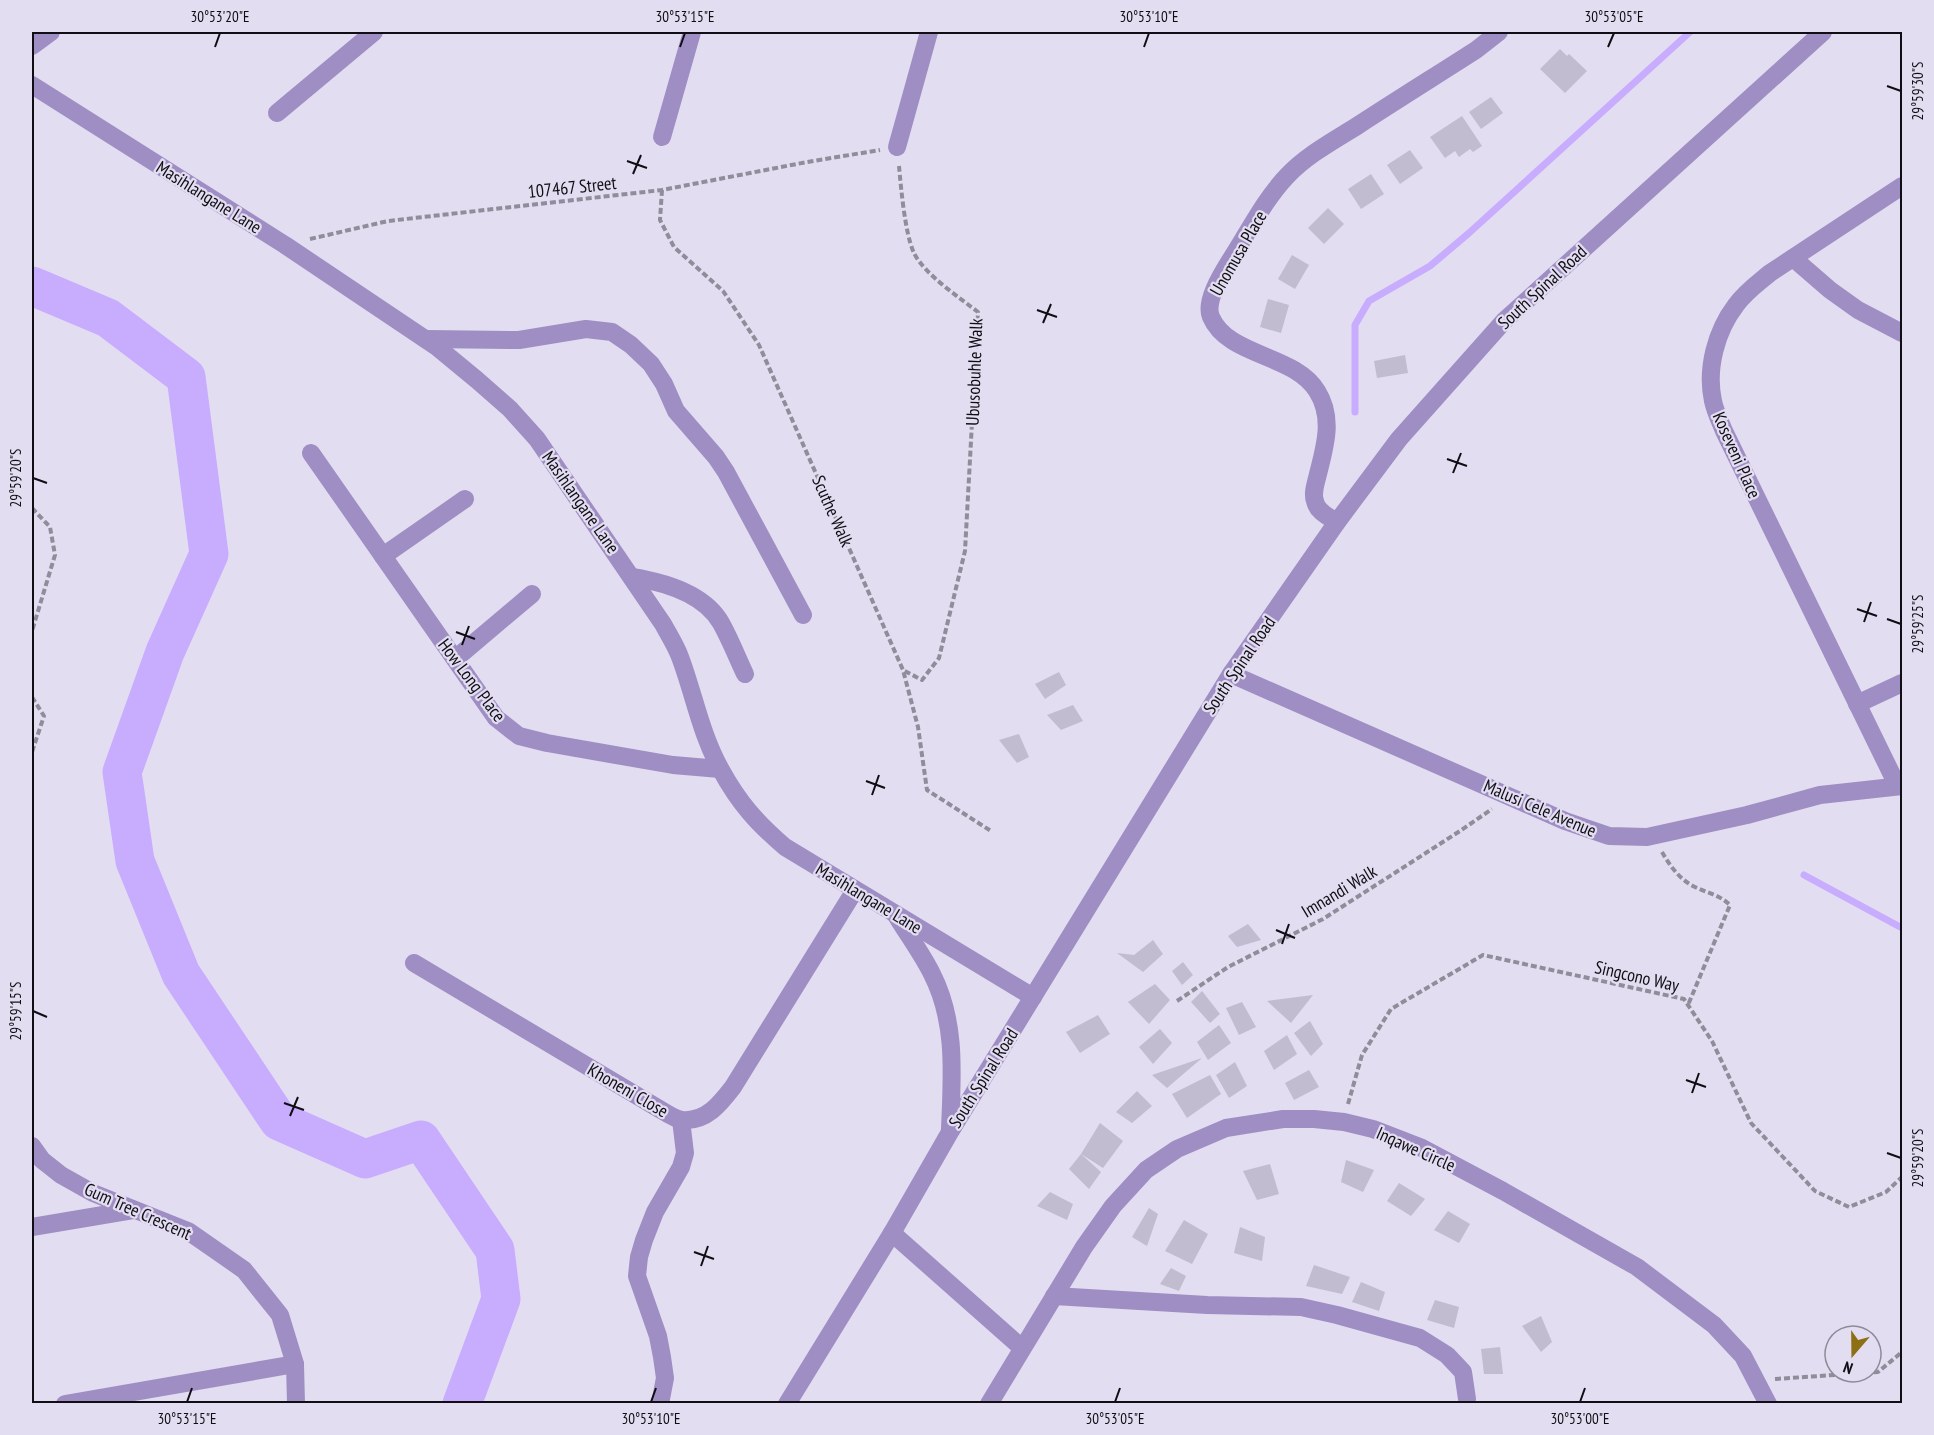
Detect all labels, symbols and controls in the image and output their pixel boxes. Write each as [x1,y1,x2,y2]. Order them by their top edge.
text: 30°53'20"E [190,7,250,26]
text: 30°53'15"E [655,7,715,26]
text: 30°53'10"E [1119,7,1179,26]
text: 30°53'05"E [1584,7,1644,26]
text: 29°59'30"S [1908,61,1927,121]
street label: Masihlangane Lane [152,156,266,238]
street label: 107467 Street [527,171,617,203]
street label: Unomusa Place [1204,206,1272,300]
street label: South Spinal Road [1493,240,1591,334]
street label: Ubusobuhle Walk [961,318,987,426]
street label: Koseveni Place [1708,408,1766,502]
street label: Masihlangane Lane [537,446,625,558]
text: 29°59'20"S [6,448,25,508]
street label: Scuthe Walk [807,472,859,550]
text: 29°59'25"S [1908,594,1927,654]
street label: South Spinal Road [1198,612,1280,718]
street label: How Long Place [433,634,511,726]
street label: Malusi Cele Avenue [1480,774,1600,842]
street label: Masihlangane Lane [812,857,926,939]
street label: Imnandi Walk [1297,860,1381,922]
street label: Singcono Way [1593,955,1682,997]
text: 29°59'15"S [6,981,25,1041]
street label: South Spinal Road [943,1024,1023,1132]
street label: Khoneni Close [584,1058,672,1122]
street label: Inqawe Circle [1373,1121,1459,1177]
text: 29°59'20"S [1908,1128,1927,1188]
street label: Gum Tree Crescent [81,1177,195,1245]
north arrow [1823,1324,1883,1384]
text: N [1840,1357,1855,1379]
text: 30°53'15"E [157,1409,217,1428]
text: 30°53'10"E [621,1409,681,1428]
text: 30°53'05"E [1085,1409,1145,1428]
text: 30°53'00"E [1550,1409,1610,1428]

